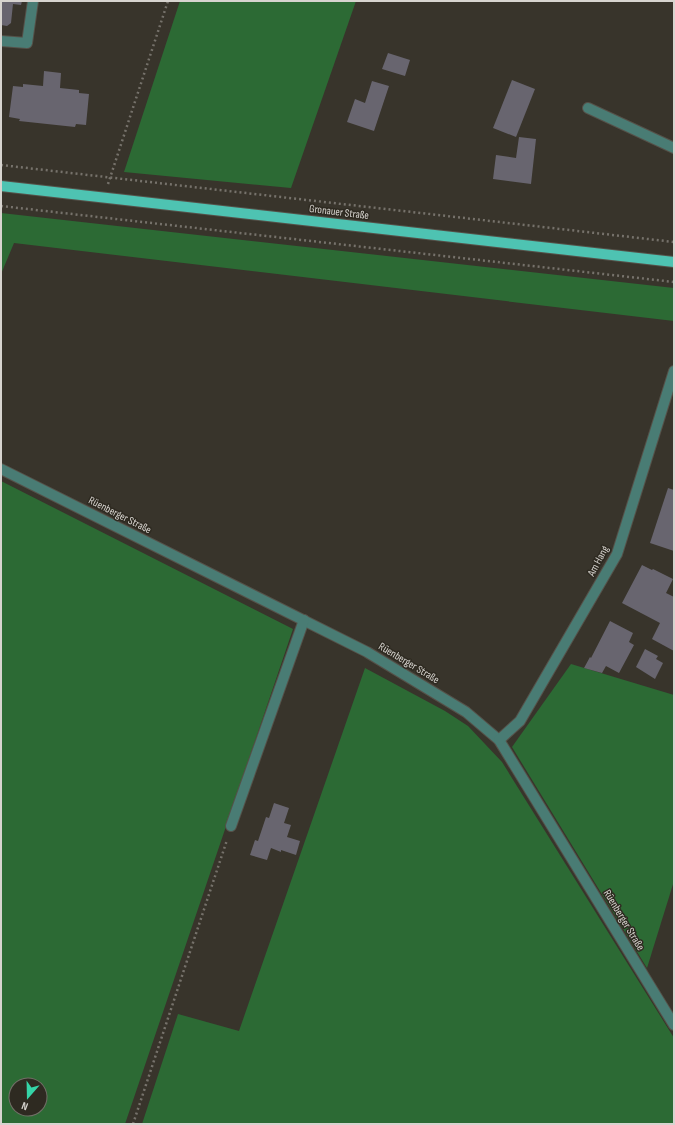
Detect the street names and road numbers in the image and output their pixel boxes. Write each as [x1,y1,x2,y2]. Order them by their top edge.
street label: Gronauer Straße [308,202,370,222]
street label: Rüenberger Straße [86,494,154,536]
street label: Am Hang [584,543,612,579]
street label: Rüenberger Straße [376,640,442,686]
street label: Rüenberger Straße [601,887,647,953]

